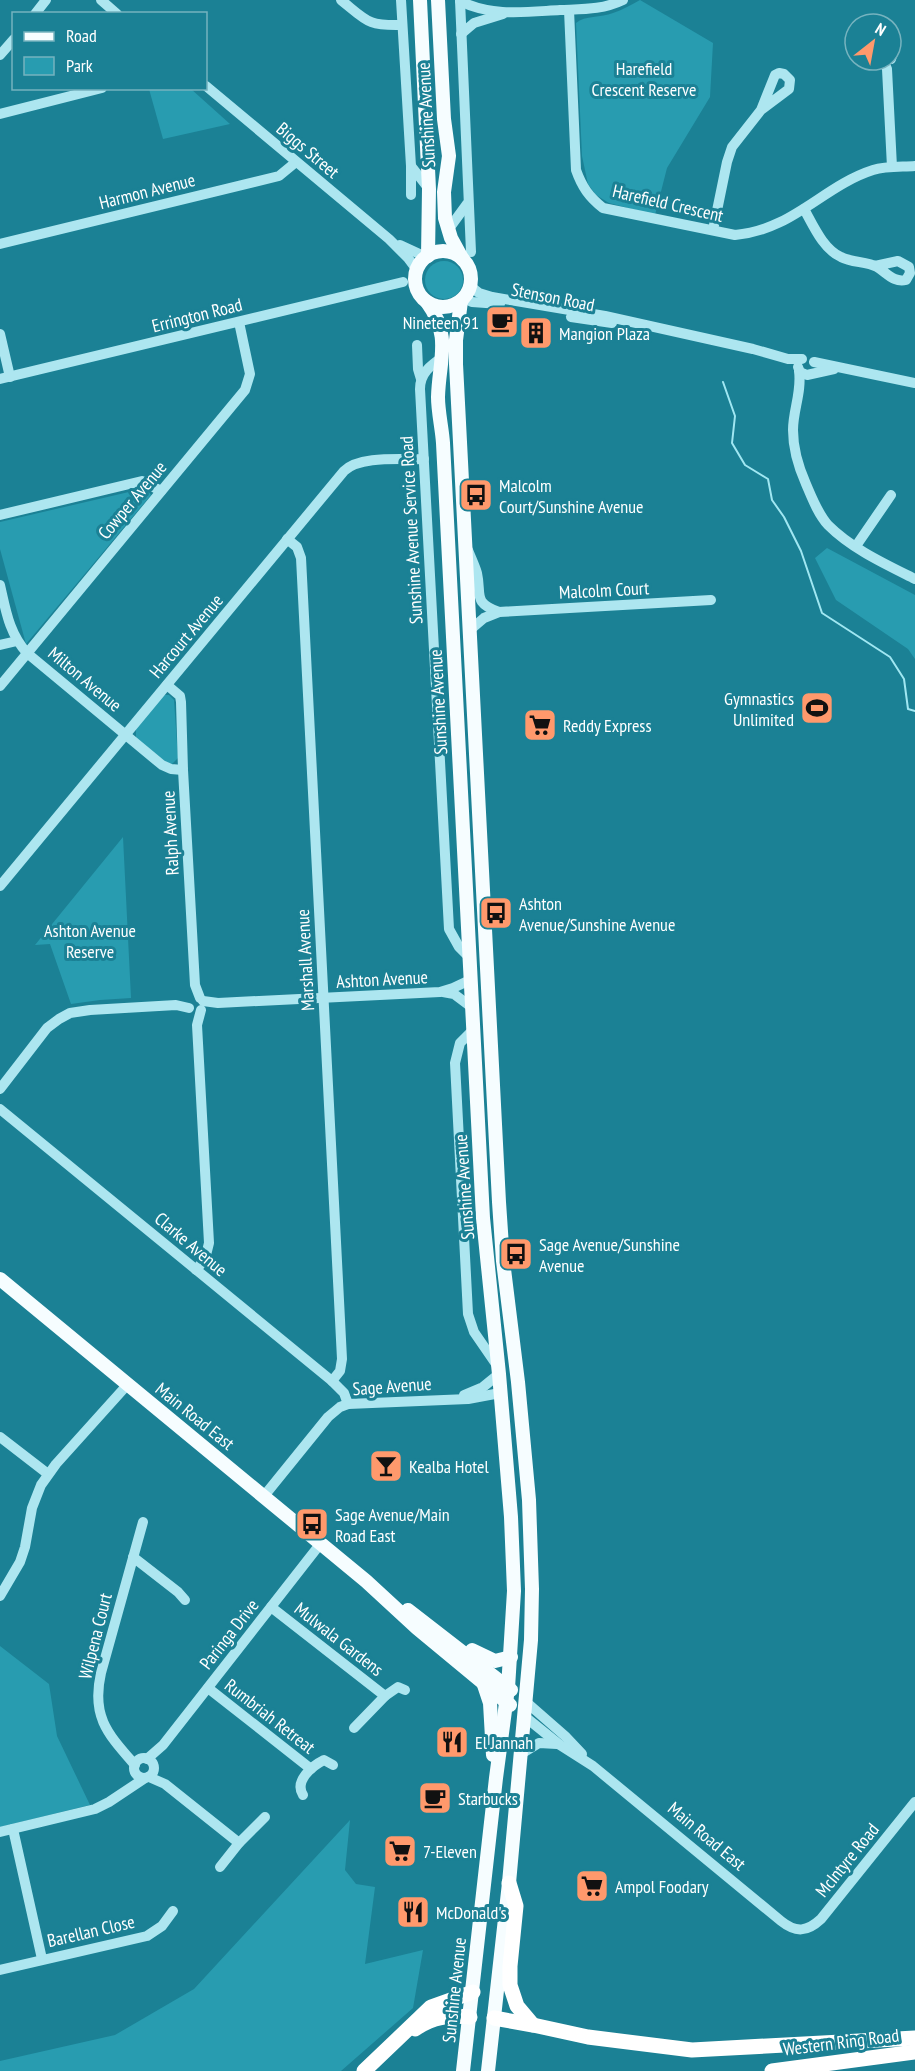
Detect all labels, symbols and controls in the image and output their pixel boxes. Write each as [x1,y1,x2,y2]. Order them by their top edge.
legend [12,12,207,90]
north arrow [843,12,903,72]
text: N [872,18,890,40]
text: Road [66,24,97,47]
text: Park [66,54,93,77]
park label: Harefield Crescent Reserve [592,57,696,101]
street label: Sunshine Avenue [412,62,440,168]
street label: Biggs Street [272,117,344,183]
street label: Harmon Avenue [97,168,197,214]
street label: Harefield Crescent [610,179,726,227]
street label: Stenson Road [510,278,596,316]
street label: Errington Road [149,293,245,337]
cafe icon: Nineteen 91 [484,304,520,340]
place label: Nineteen 91 [403,311,479,334]
building icon: Mangion Plaza [518,315,554,351]
place label: Mangion Plaza [559,322,650,345]
street label: Sunshine Avenue Service Road [395,435,427,625]
street label: Cowper Avenue [93,456,171,544]
place label: Malcolm Court/Sunshine Avenue [499,474,643,518]
bus stop icon: Malcolm Court/Sunshine Avenue [458,477,494,513]
street label: Malcolm Court [558,576,650,604]
street label: Harcourt Avenue [144,589,228,683]
street label: Milton Avenue [44,642,126,716]
street label: Sunshine Avenue [424,649,452,755]
place label: Gymnastics Unlimited [724,687,794,731]
sports icon: Gymnastics Unlimited [799,690,835,726]
supermarket icon: Reddy Express [522,707,558,743]
place label: Reddy Express [563,714,652,737]
street label: Ralph Avenue [156,790,184,876]
place label: Ashton Avenue/Sunshine Avenue [519,892,675,936]
bus stop icon: Ashton Avenue/Sunshine Avenue [478,895,514,931]
street label: Marshall Avenue [291,908,319,1012]
park label: Ashton Avenue Reserve [44,919,136,963]
street label: Ashton Avenue [336,965,428,993]
street label: Sunshine Avenue [449,1134,479,1240]
street label: Clarke Avenue [150,1207,232,1281]
place label: Sage Avenue/Sunshine Avenue [539,1233,680,1277]
bus stop icon: Sage Avenue/Sunshine Avenue [498,1236,534,1272]
street label: Sage Avenue [352,1372,432,1400]
street label: Main Road East [151,1377,239,1455]
bar icon: Kealba Hotel [368,1448,404,1484]
place label: Kealba Hotel [409,1455,489,1478]
place label: Sage Avenue/Main Road East [335,1503,450,1547]
bus stop icon: Sage Avenue/Main Road East [294,1506,330,1542]
street label: Wilpena Court [73,1590,117,1681]
street label: Paringa Drive [194,1594,264,1674]
street label: Mulwala Gardens [290,1597,388,1681]
street label: Rumbriah Retreat [220,1674,320,1759]
restaurant icon: El Jannah [434,1724,470,1760]
place label: El Jannah [475,1731,533,1754]
cafe icon: Starbucks [417,1780,453,1816]
place label: Starbucks [458,1787,518,1810]
street label: Main Road East [663,1797,751,1875]
street label: McIntyre Road [810,1818,884,1902]
supermarket icon: 7-Eleven [382,1833,418,1869]
place label: 7-Eleven [423,1840,477,1863]
supermarket icon: Ampol Foodary [574,1868,610,1904]
place label: Ampol Foodary [615,1875,709,1898]
restaurant icon: McDonald's [395,1894,431,1930]
place label: McDonald's [436,1901,507,1924]
street label: Barellan Close [45,1910,137,1952]
street label: Sunshine Avenue [437,1936,471,2044]
street label: Western Ring Road [782,2023,900,2061]

